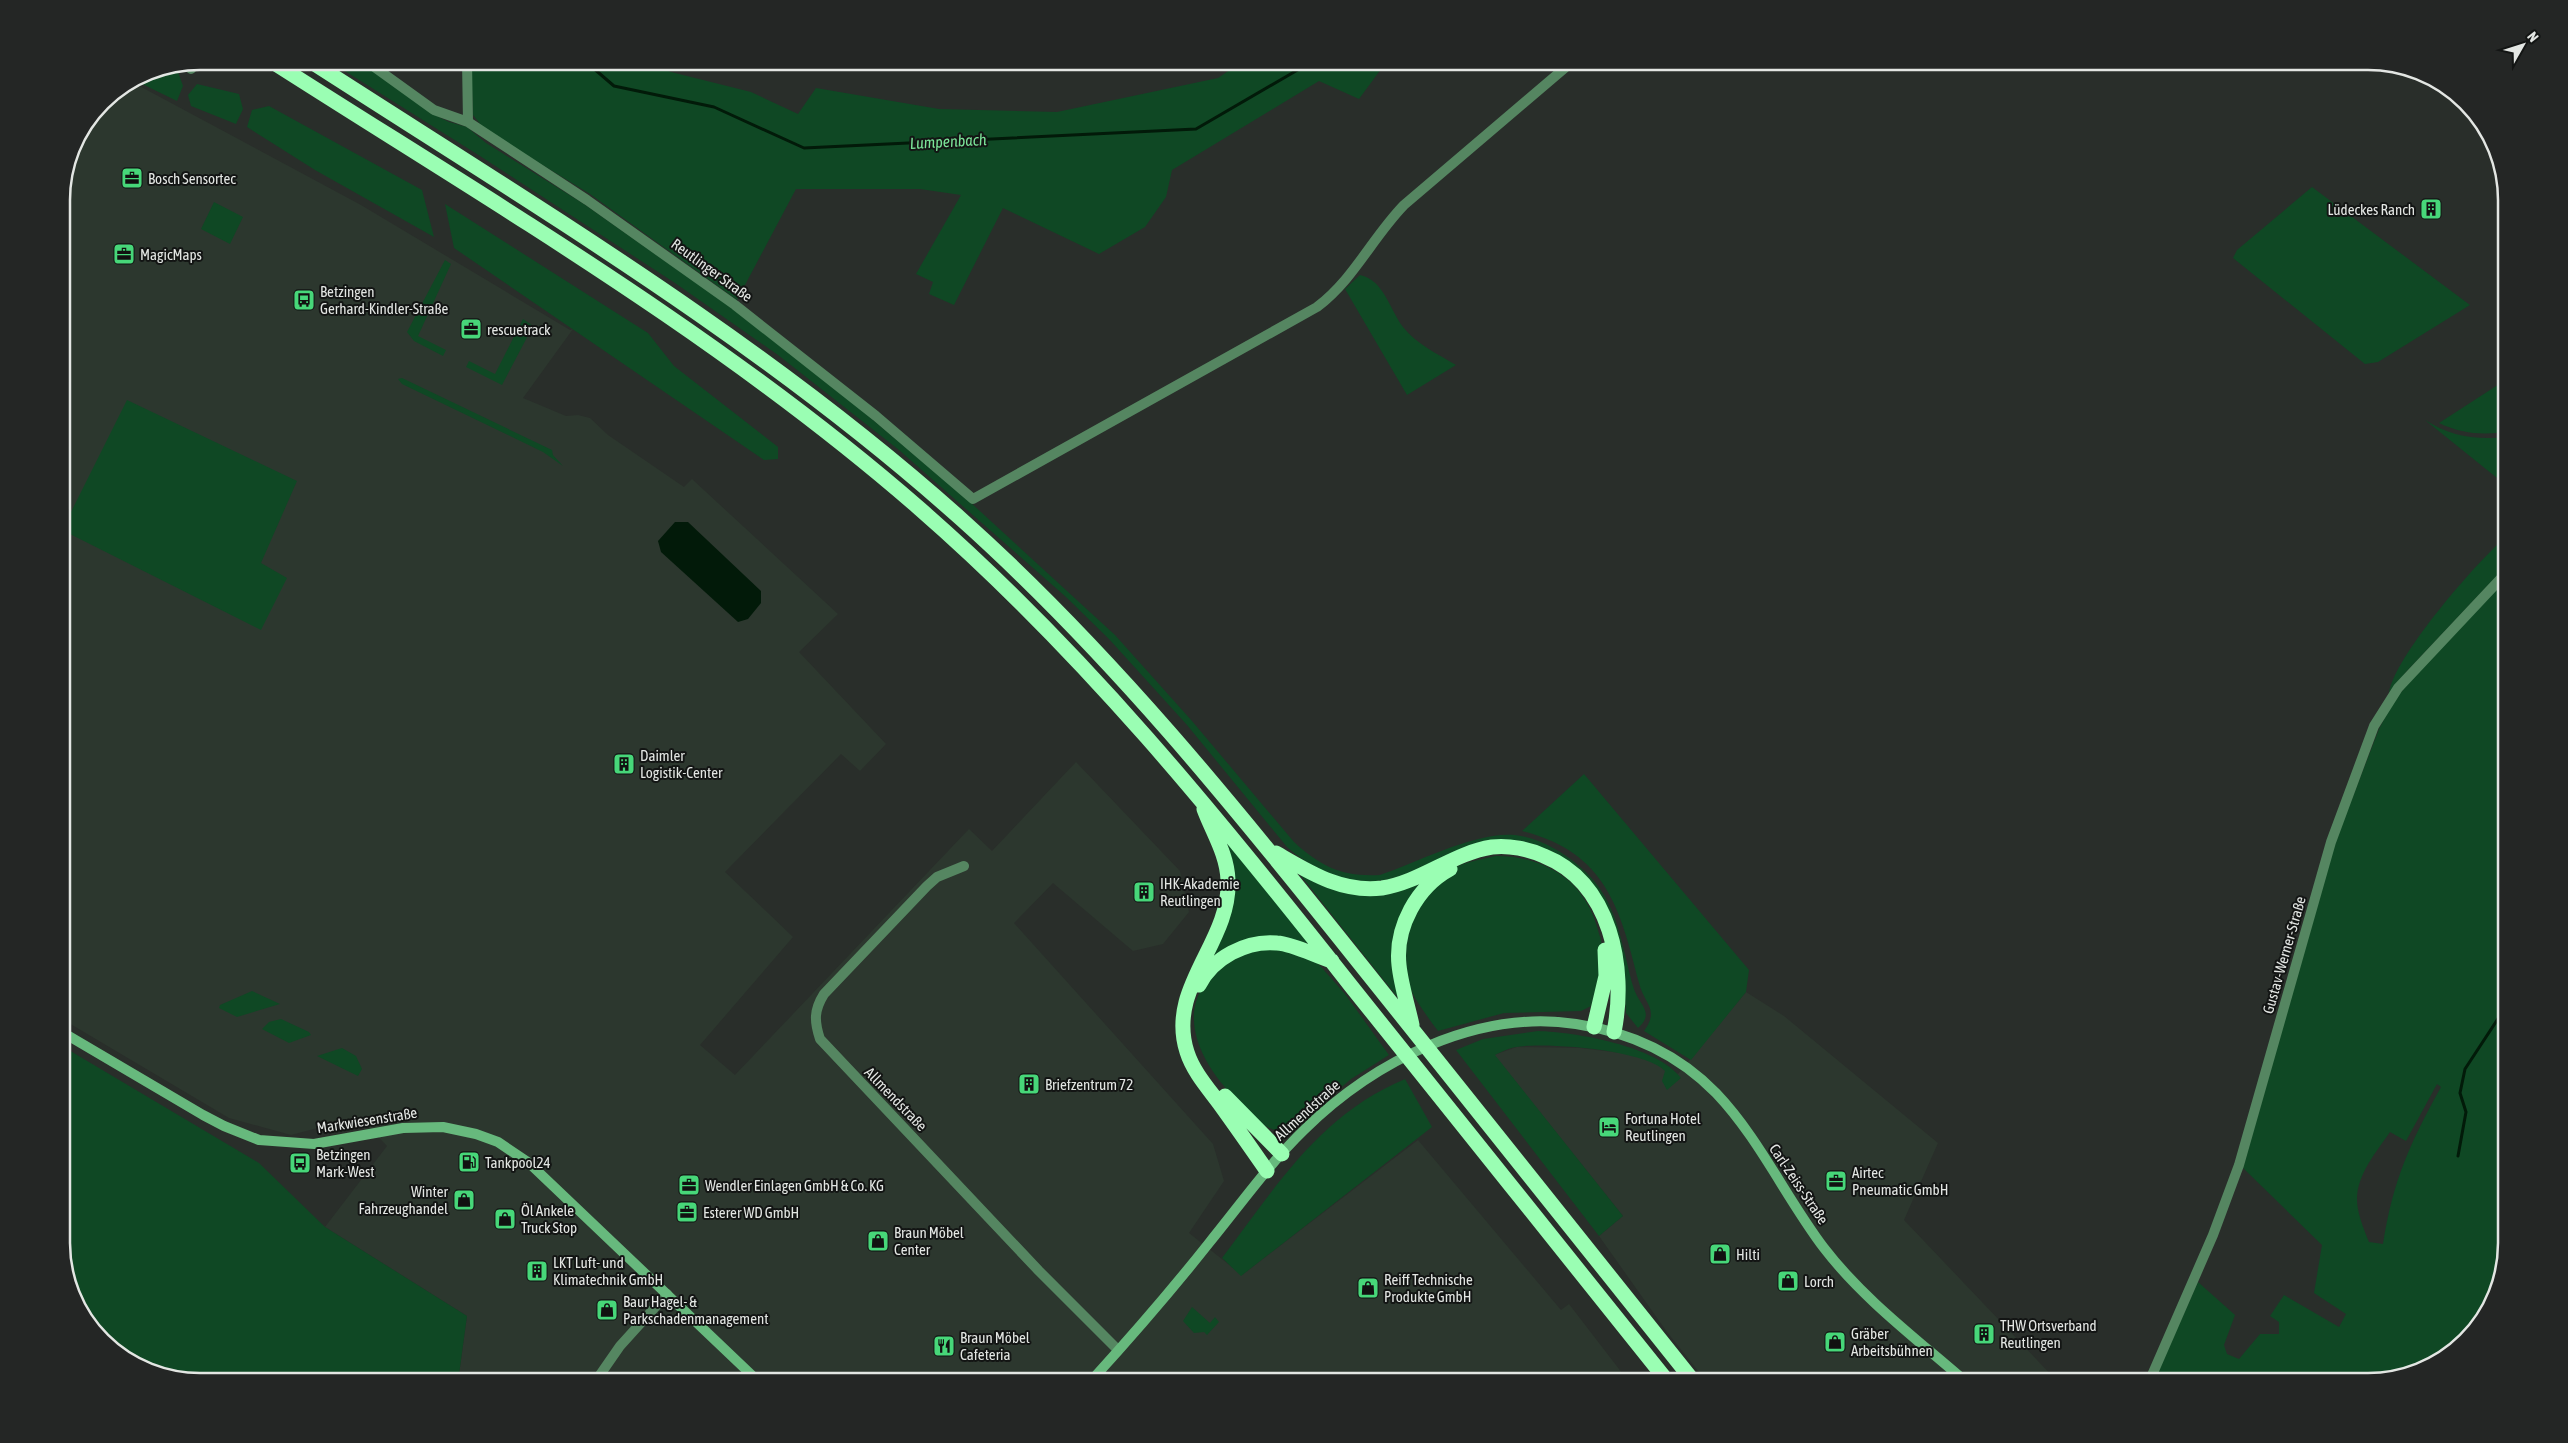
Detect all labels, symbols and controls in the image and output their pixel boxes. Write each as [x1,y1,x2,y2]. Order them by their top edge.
north arrow [2498,20,2548,70]
text: N [2524,29,2542,45]
water label: Lumpenbach [909,130,987,153]
office icon: Bosch Sensortec [120,166,144,190]
place label: Bosch Sensortec [148,170,236,187]
building icon: Lüdeckes Ranch [2419,197,2443,221]
place label: Lüdeckes Ranch [2328,201,2415,218]
street label: Reutlinger Straße [668,235,756,305]
office icon: MagicMaps [112,242,136,266]
place label: MagicMaps [140,246,202,263]
place label: Betzingen Gerhard-Kindler-Straße [320,283,448,317]
bus stop icon: Betzingen Gerhard-Kindler-Straße [292,288,316,312]
office icon: rescuetrack [459,317,483,341]
place label: rescuetrack [487,321,551,338]
place label: Daimler Logistik-Center [640,747,723,781]
building icon: Daimler Logistik-Center [612,752,636,776]
place label: IHK-Akademie Reutlingen [1160,875,1240,909]
building icon: IHK-Akademie Reutlingen [1132,880,1156,904]
street label: Gustav-Werner-Straße [2259,894,2309,1016]
street label: Allmendstraße [861,1064,931,1134]
building icon: Briefzentrum 72 [1017,1072,1041,1096]
place label: Briefzentrum 72 [1045,1076,1133,1093]
street label: Allmendstraße [1271,1076,1343,1144]
street label: Markwiesenstraße [316,1104,418,1136]
place label: Fortuna Hotel Reutlingen [1625,1110,1701,1144]
hotel icon: Fortuna Hotel Reutlingen [1597,1115,1621,1139]
street label: Carl-Zeiss-Straße [1766,1141,1832,1227]
place label: Betzingen Mark-West [316,1146,375,1180]
fuel station icon: Tankpool24 [457,1150,481,1174]
bus stop icon: Betzingen Mark-West [288,1151,312,1175]
place label: Tankpool24 [485,1154,551,1171]
place label: Airtec Pneumatic GmbH [1852,1164,1948,1198]
office icon: Airtec Pneumatic GmbH [1824,1169,1848,1193]
office icon: Wendler Einlagen GmbH & Co. KG [677,1173,701,1197]
place label: Wendler Einlagen GmbH & Co. KG [705,1177,884,1194]
place label: Winter Fahrzeughandel [358,1183,449,1217]
shop icon: Winter Fahrzeughandel [452,1188,476,1212]
office icon: Esterer WD GmbH [675,1200,699,1224]
place label: Öl Ankele Truck Stop [521,1202,577,1236]
place label: Esterer WD GmbH [703,1204,799,1221]
shop icon: Öl Ankele Truck Stop [493,1207,517,1231]
place label: Braun Möbel Center [894,1224,964,1258]
shop icon: Braun Möbel Center [866,1229,890,1253]
shop icon: Hilti [1708,1242,1732,1266]
place label: Hilti [1736,1246,1760,1263]
place label: LKT Luft- und Klimatechnik GmbH [553,1254,663,1288]
building icon: LKT Luft- und Klimatechnik GmbH [525,1259,549,1283]
shop icon: Lorch [1776,1269,1800,1293]
place label: Reiff Technische Produkte GmbH [1384,1271,1473,1305]
place label: Lorch [1804,1273,1834,1290]
shop icon: Reiff Technische Produkte GmbH [1356,1276,1380,1300]
place label: Baur Hagel- & Parkschadenmanagement [623,1293,769,1327]
shop icon: Baur Hagel- & Parkschadenmanagement [595,1298,619,1322]
place label: THW Ortsverband Reutlingen [2000,1317,2097,1351]
building icon: THW Ortsverband Reutlingen [1972,1322,1996,1346]
place label: Gräber Arbeitsbühnen [1851,1325,1933,1359]
place label: Braun Möbel Cafeteria [960,1329,1030,1363]
shop icon: Gräber Arbeitsbühnen [1823,1330,1847,1354]
restaurant icon: Braun Möbel Cafeteria [932,1334,956,1358]

